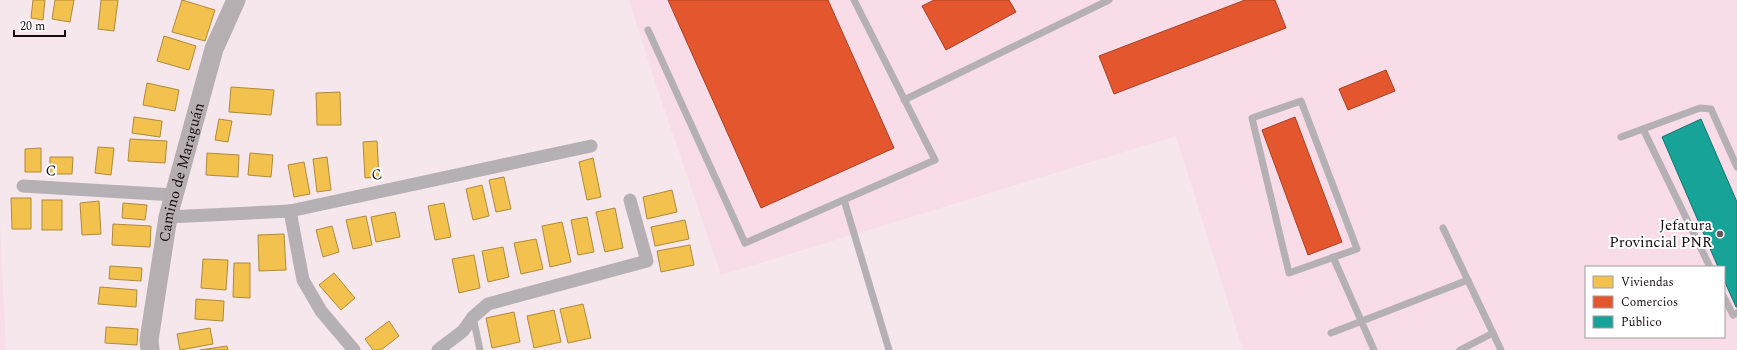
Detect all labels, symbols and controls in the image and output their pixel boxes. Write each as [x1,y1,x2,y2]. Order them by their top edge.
scale bar [14,12,65,38]
text: 20 m [20,17,45,36]
street label: Camino de Maraguán [153,100,210,244]
street label: C [45,159,57,183]
street label: C [369,163,385,187]
place label: Jefatura Provincial PNR [1609,214,1713,254]
marker: Jefatura Provincial PNR [1715,229,1725,239]
legend [1585,266,1725,338]
text: Viviendas [1621,273,1674,292]
text: Comercios [1621,293,1678,312]
text: Público [1621,313,1662,332]

